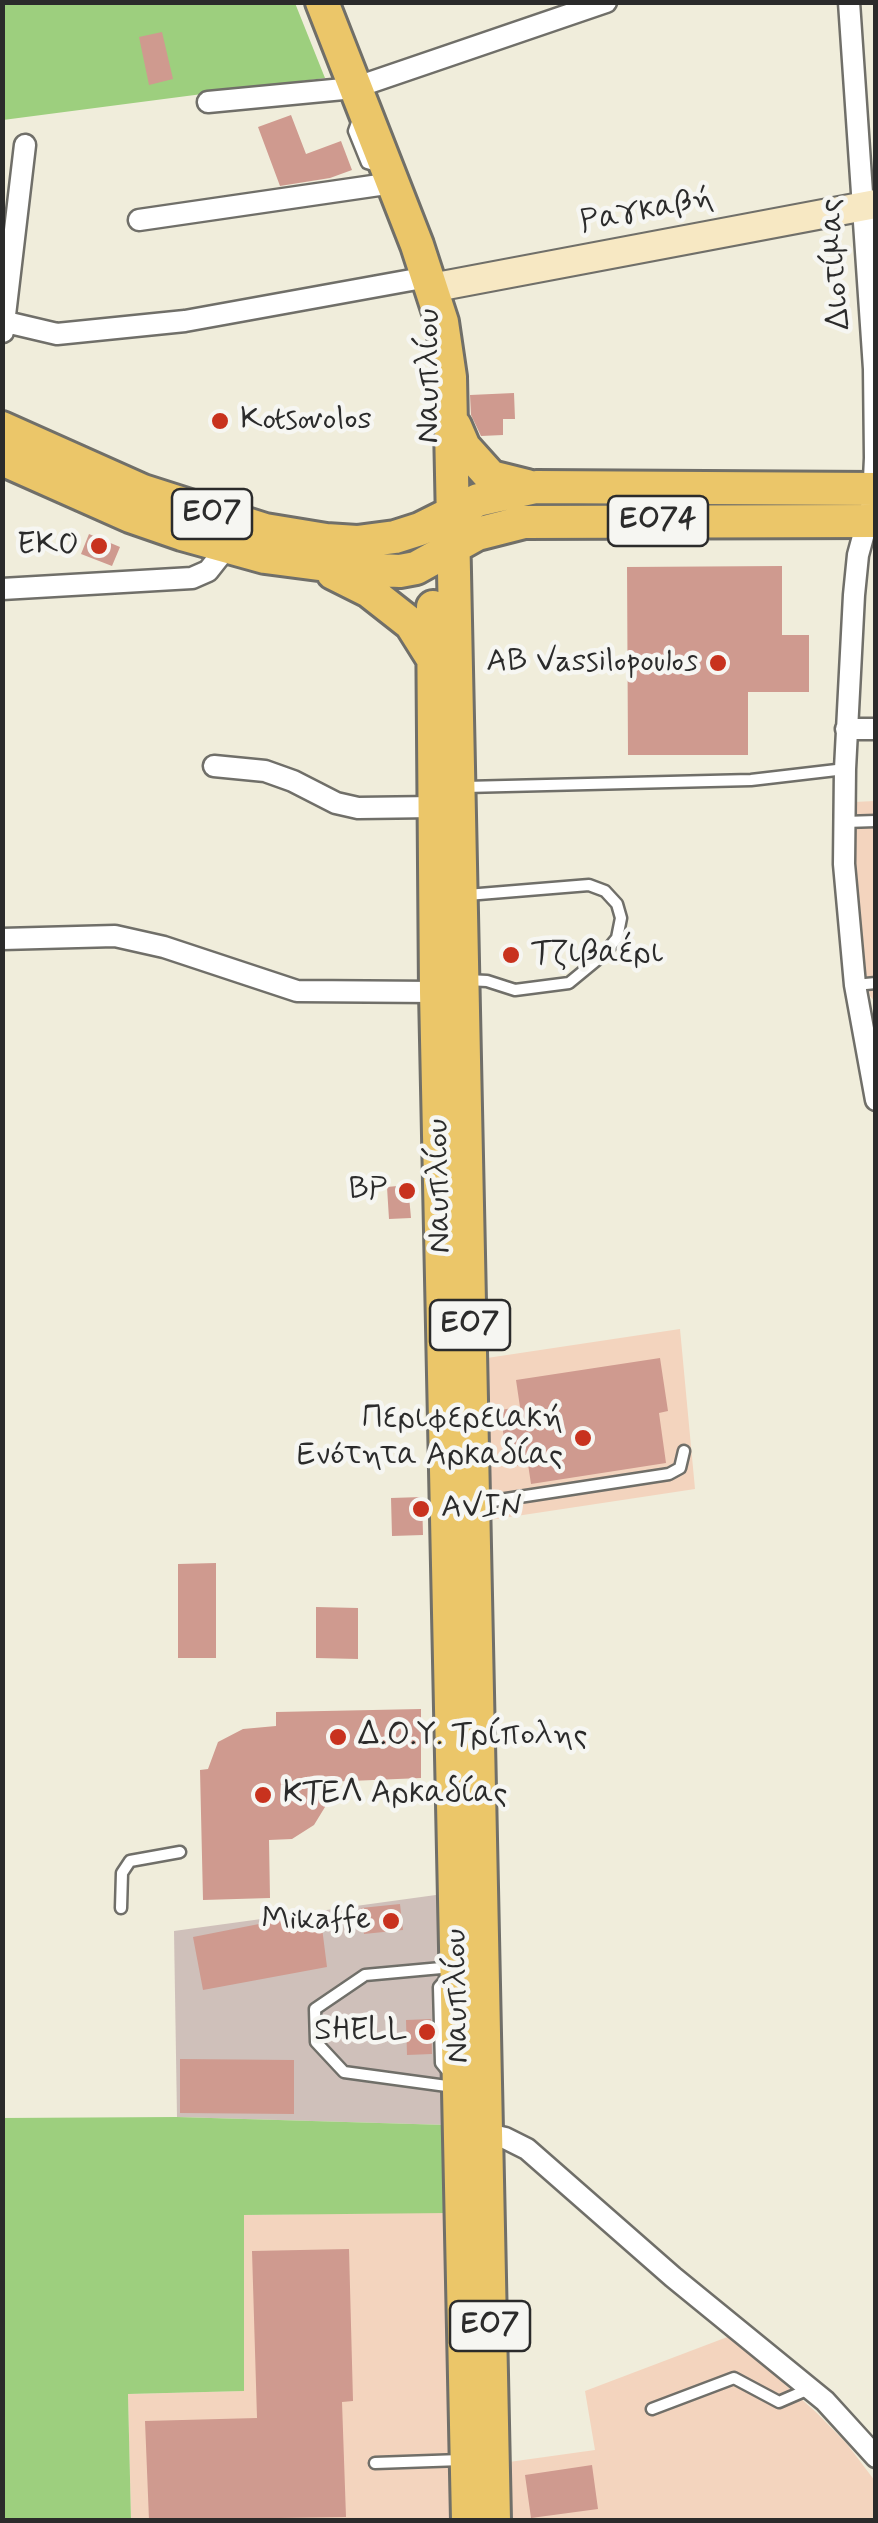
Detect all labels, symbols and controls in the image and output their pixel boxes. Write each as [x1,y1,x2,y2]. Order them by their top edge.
street label: Ραγκαβή [577,180,717,244]
street label: Διοτίμας [813,197,861,331]
street label: Ναυπλίου [412,309,450,443]
place label: Kotsovolos [240,402,372,440]
marker: Kotsovolos [209,410,231,432]
road number: ΕΟ7 [172,489,252,539]
road number: ΕΟ74 [608,496,708,546]
place label: EKO [17,527,79,565]
marker: EKO [88,535,110,557]
place label: AB Vassilopoulos [486,644,698,682]
marker: AB Vassilopoulos [707,652,729,674]
place label: Τζιβαέρι [531,936,663,974]
marker: Τζιβαέρι [500,944,522,966]
street label: Ναυπλίου [421,1118,461,1254]
place label: BP [348,1172,387,1210]
marker: BP [396,1180,418,1202]
road number: ΕΟ7 [430,1300,510,1350]
place label: Περιφερειακή Ενότητα Αρκαδίας [297,1401,563,1476]
marker: Περιφερειακή Ενότητα Αρκαδίας [572,1427,594,1449]
place label: AVIN [441,1490,523,1528]
marker: AVIN [410,1498,432,1520]
place label: Δ.Ο.Υ. Τρίπολης [358,1718,587,1756]
marker: Δ.Ο.Υ. Τρίπολης [327,1726,349,1748]
place label: ΚΤΕΛ Αρκαδίας [283,1776,508,1814]
marker: ΚΤΕΛ Αρκαδίας [252,1784,274,1806]
place label: Mikaffe [261,1902,371,1940]
marker: Mikaffe [380,1910,402,1932]
street label: Ναυπλίου [439,1928,479,2064]
place label: SHELL [314,2013,407,2051]
marker: SHELL [416,2021,438,2043]
road number: ΕΟ7 [450,2301,530,2351]

